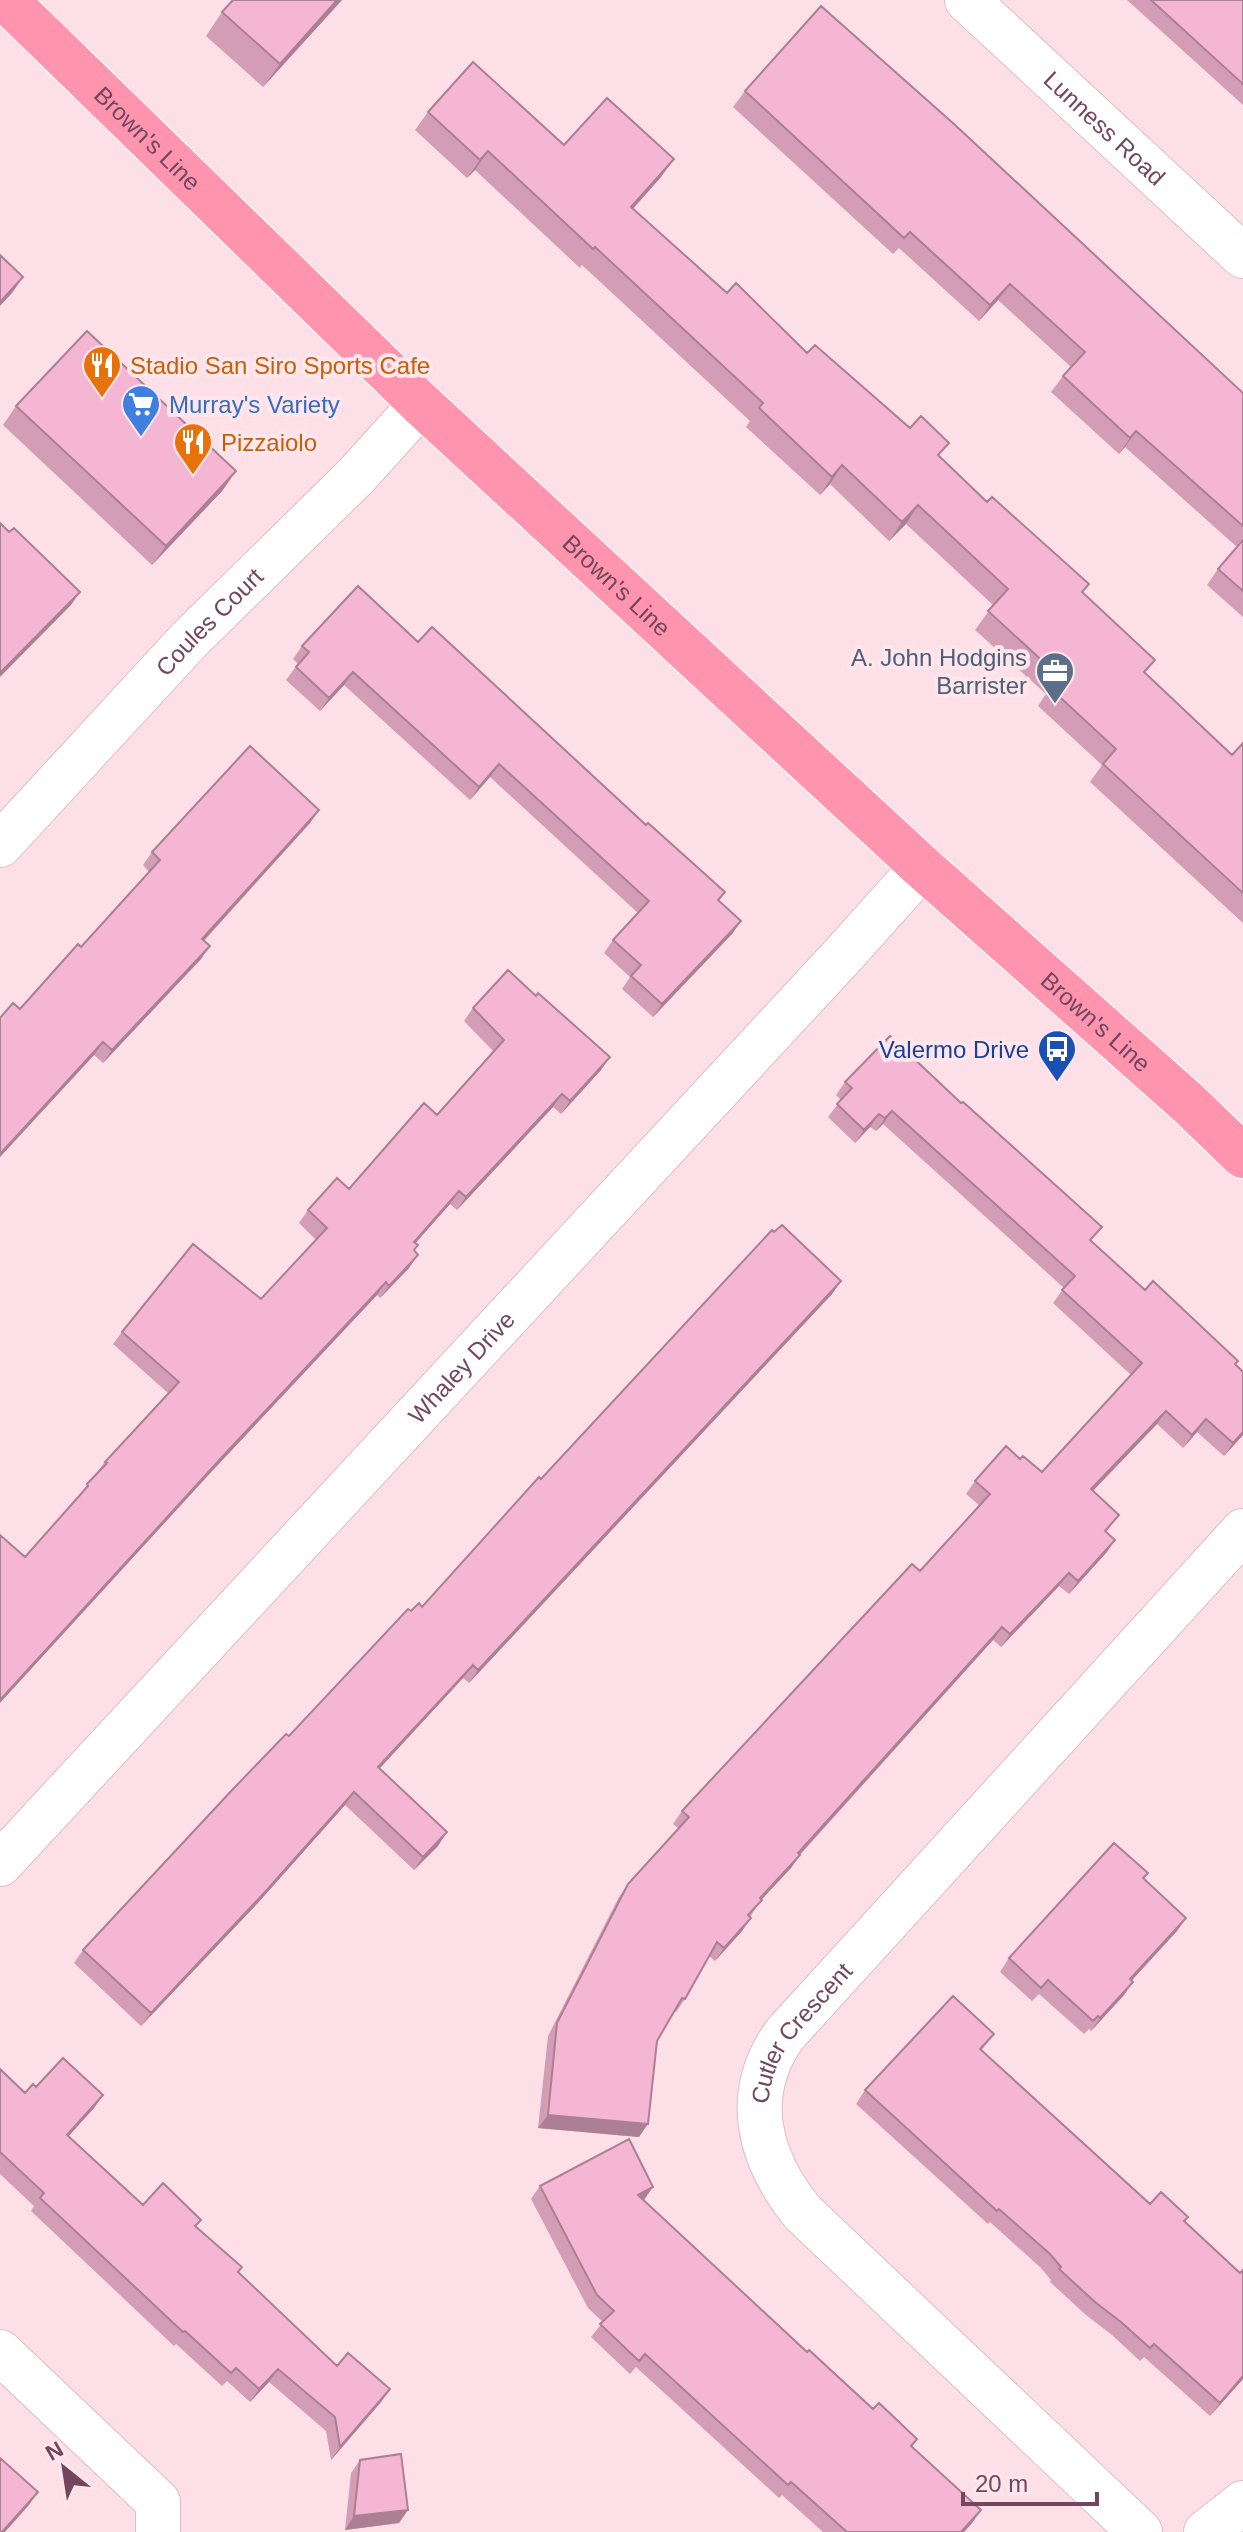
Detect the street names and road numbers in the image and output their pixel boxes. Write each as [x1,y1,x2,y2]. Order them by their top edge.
street label: Lunness Road [1039,65,1171,190]
street label: Brown's Line [89,81,206,195]
street label: Brown's Line [558,529,676,641]
street label: Coules Court [150,562,268,681]
street label: Brown's Line [1036,966,1156,1077]
street label: Whaley Drive [403,1305,520,1428]
street label: Cutler Crescent [746,1957,857,2105]

